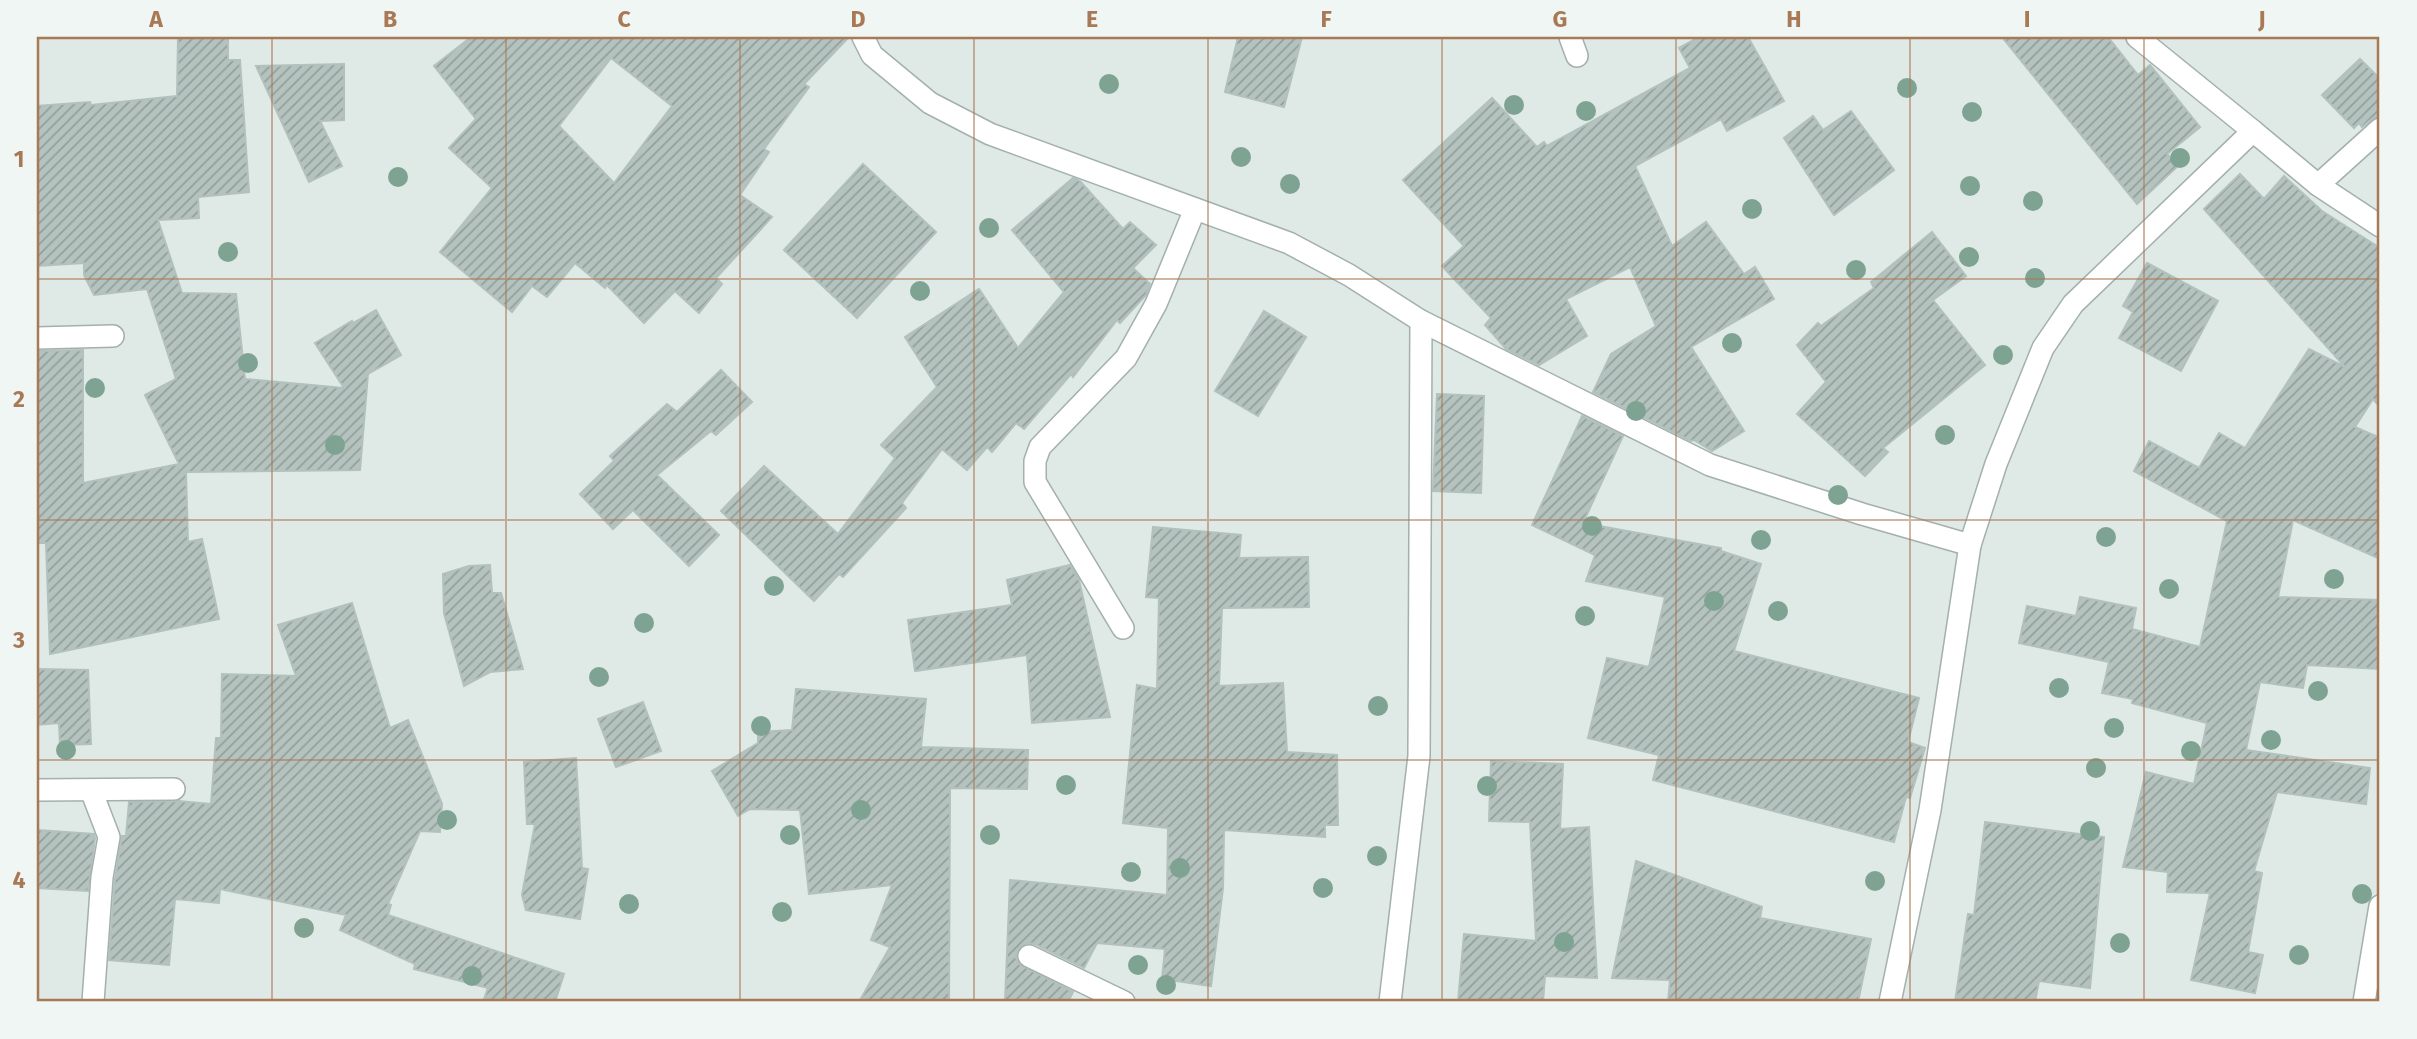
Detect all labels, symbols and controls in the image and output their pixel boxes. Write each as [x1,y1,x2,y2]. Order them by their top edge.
text: A [148,5,163,33]
text: B [383,5,397,33]
text: C [617,5,631,33]
text: D [851,5,866,33]
text: E [1086,5,1098,33]
text: F [1320,5,1332,33]
text: G [1553,5,1567,33]
text: H [1786,5,1802,33]
text: I [2024,5,2030,33]
text: J [2257,5,2266,33]
text: 1 [14,145,24,173]
text: 2 [13,385,25,413]
text: 3 [12,626,25,654]
text: 4 [13,866,26,894]

